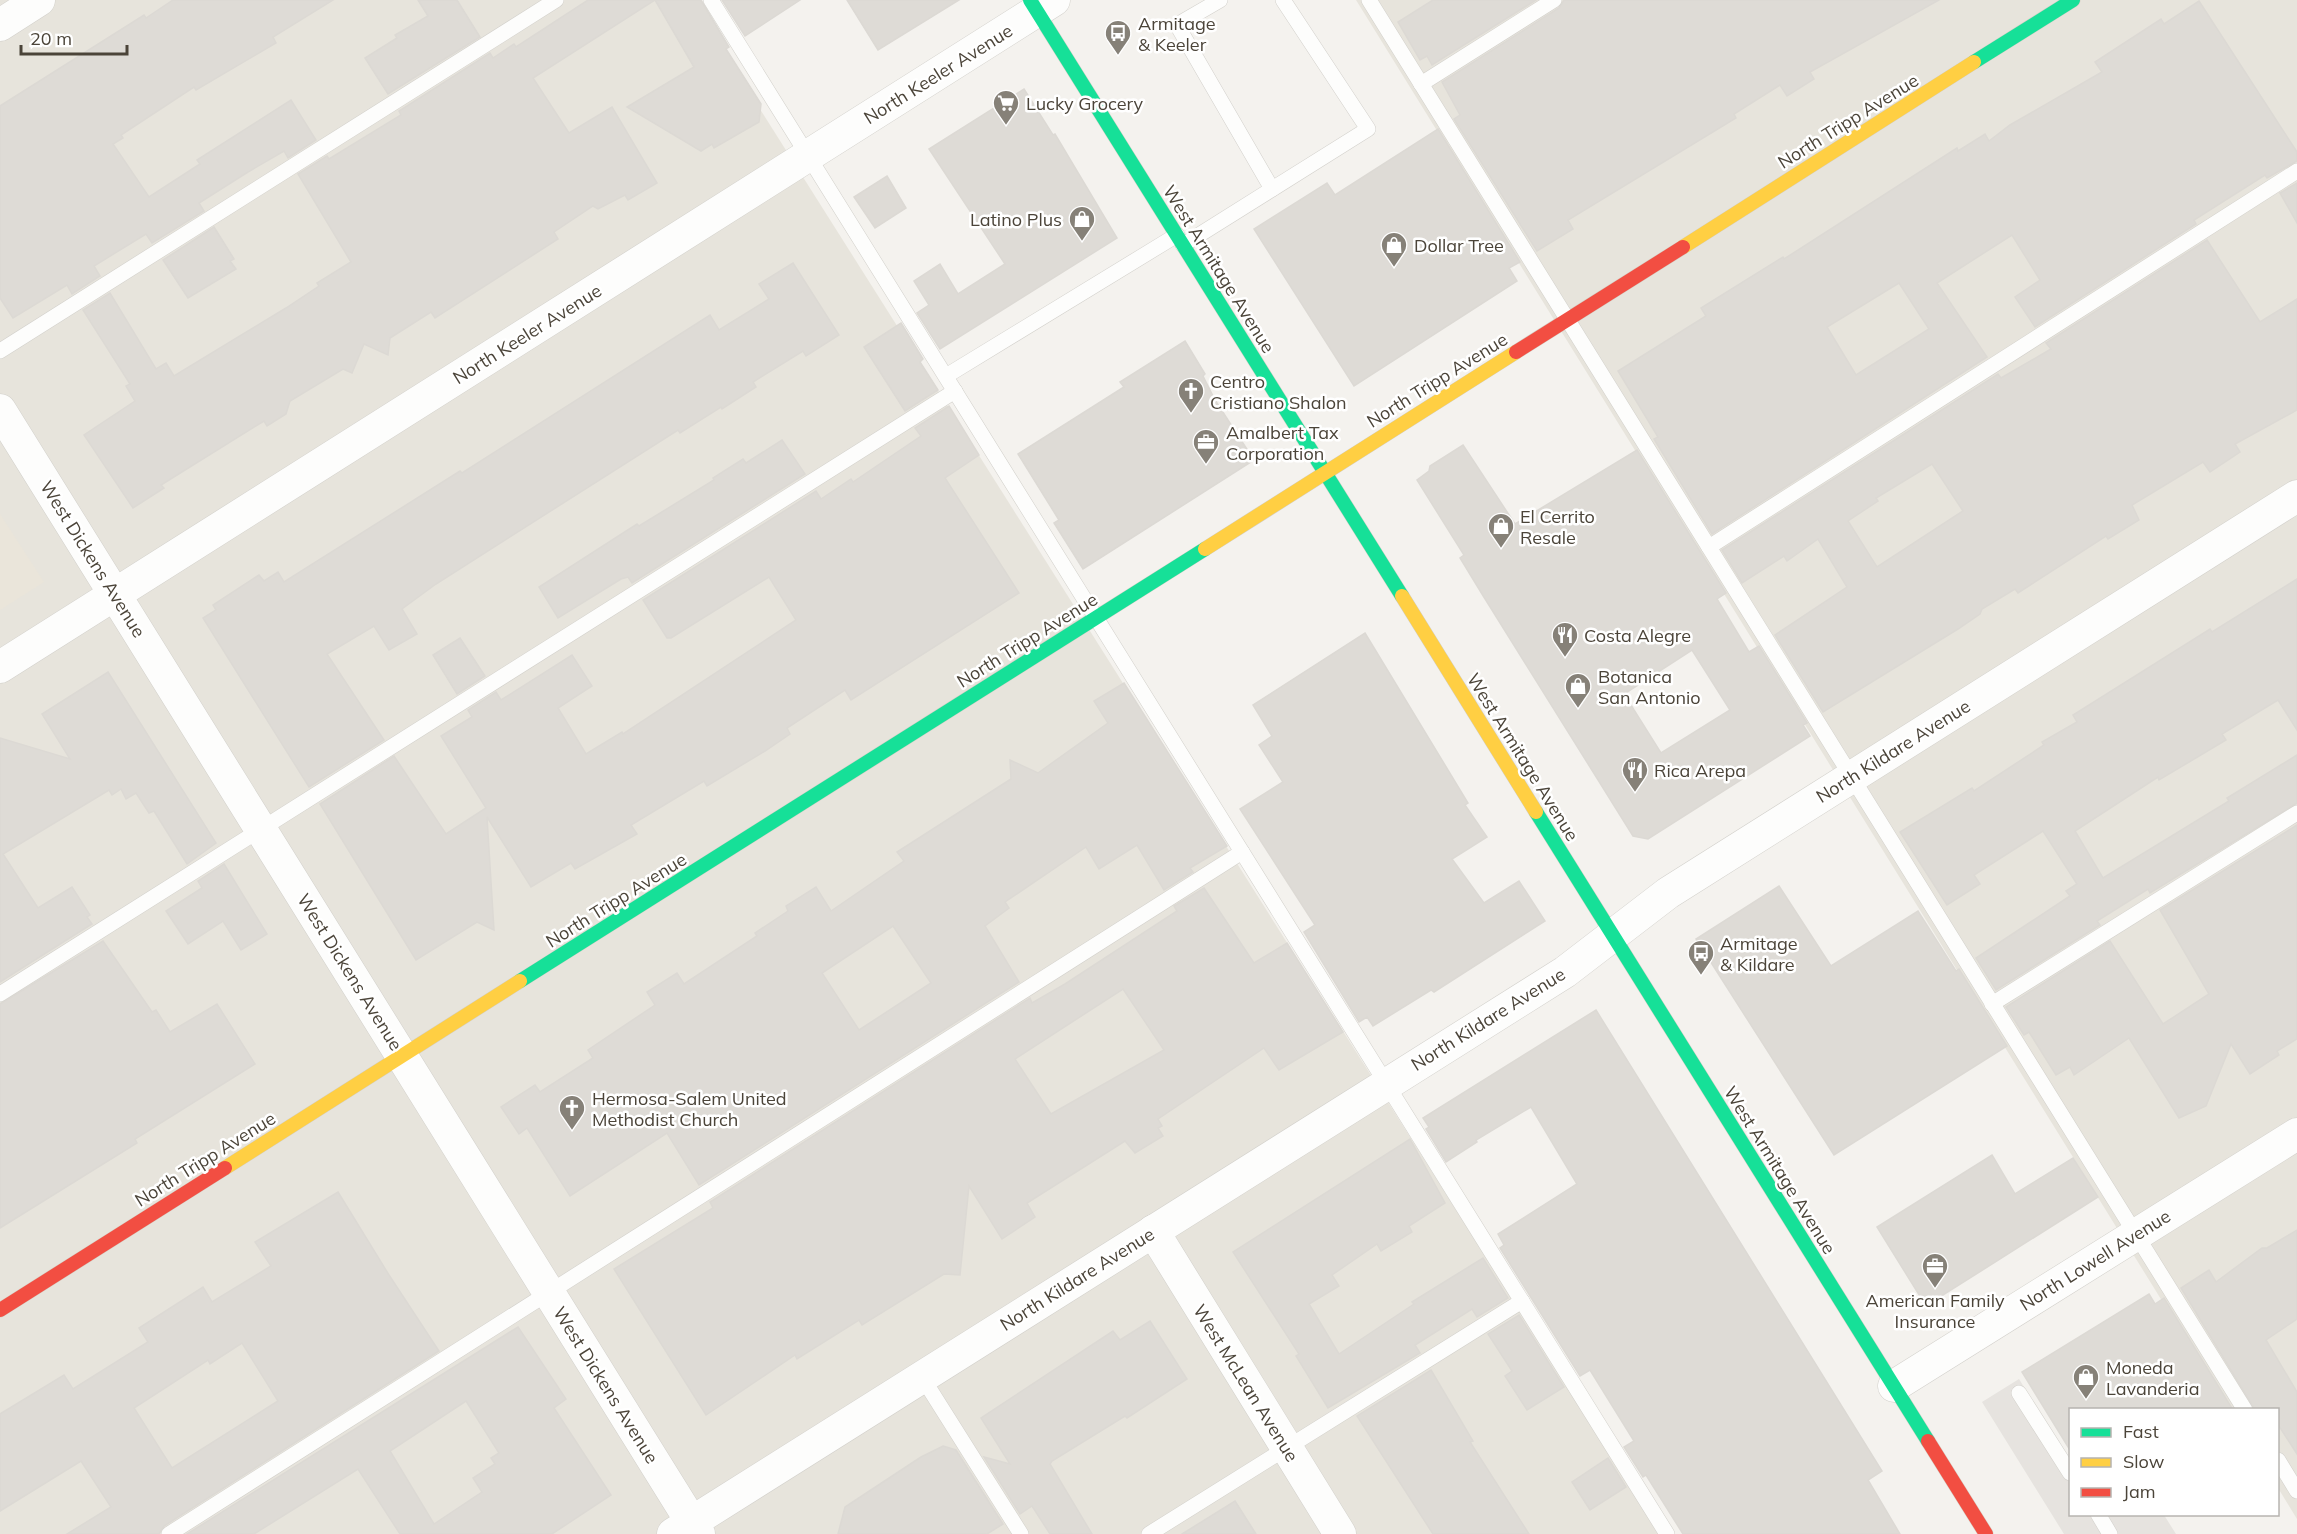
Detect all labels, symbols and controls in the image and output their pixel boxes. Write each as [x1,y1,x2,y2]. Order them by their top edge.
place label: Armitage & Keeler [1138,12,1216,56]
scale bar [21,18,128,56]
bus stop icon: Armitage & Keeler [1103,18,1133,56]
street label: North Keeler Avenue [859,19,1017,129]
text: 20 m [30,27,72,50]
street label: North Tripp Avenue [1773,68,1923,174]
supermarket icon: Lucky Grocery [991,88,1021,126]
place label: Lucky Grocery [1026,92,1144,115]
street label: West Armitage Avenue [1158,181,1280,357]
shop icon: Latino Plus [1067,204,1097,242]
place label: Latino Plus [970,208,1062,231]
shop icon: Dollar Tree [1379,230,1409,268]
place label: Dollar Tree [1414,234,1504,257]
street label: North Keeler Avenue [448,279,606,389]
street label: North Tripp Avenue [1362,327,1512,433]
place label: Centro Cristiano Shalon [1210,370,1347,414]
church icon: Centro Cristiano Shalon [1176,376,1206,414]
place label: Amalbert Tax Corporation [1226,421,1339,465]
office icon: Amalbert Tax Corporation [1191,427,1221,465]
street label: West Dickens Avenue [35,476,151,642]
place label: El Cerrito Resale [1520,505,1595,549]
shop icon: El Cerrito Resale [1486,511,1516,549]
street label: North Tripp Avenue [952,587,1102,693]
restaurant icon: Costa Alegre [1550,620,1580,658]
place label: Costa Alegre [1584,624,1691,647]
place label: Botanica San Antonio [1598,665,1701,709]
street label: West Armitage Avenue [1462,669,1584,845]
shop icon: Botanica San Antonio [1563,671,1593,709]
street label: North Kildare Avenue [1812,694,1974,808]
restaurant icon: Rica Arepa [1620,755,1650,793]
place label: Rica Arepa [1654,759,1746,782]
street label: North Tripp Avenue [541,847,691,953]
street label: West Dickens Avenue [292,889,408,1055]
place label: Armitage & Kildare [1720,932,1798,976]
bus stop icon: Armitage & Kildare [1686,938,1716,976]
street label: North Kildare Avenue [1407,962,1569,1076]
street label: West Armitage Avenue [1719,1082,1841,1258]
place label: Hermosa-Salem United Methodist Church [592,1087,787,1131]
church icon: Hermosa-Salem United Methodist Church [557,1093,587,1131]
street label: North Tripp Avenue [130,1106,280,1212]
street label: North Lowell Avenue [2015,1204,2175,1316]
street label: North Kildare Avenue [996,1222,1158,1336]
office icon: American Family Insurance [1920,1251,1950,1289]
place label: American Family Insurance [1865,1289,2005,1333]
street label: West McLean Avenue [1188,1300,1304,1466]
street label: West Dickens Avenue [548,1302,664,1468]
place label: Moneda Lavanderia [2106,1356,2199,1400]
shop icon: Moneda Lavanderia [2071,1362,2101,1400]
legend [2069,1408,2279,1516]
text: Fast [2123,1420,2159,1443]
text: Slow [2123,1450,2165,1473]
text: Jam [2123,1480,2156,1503]

